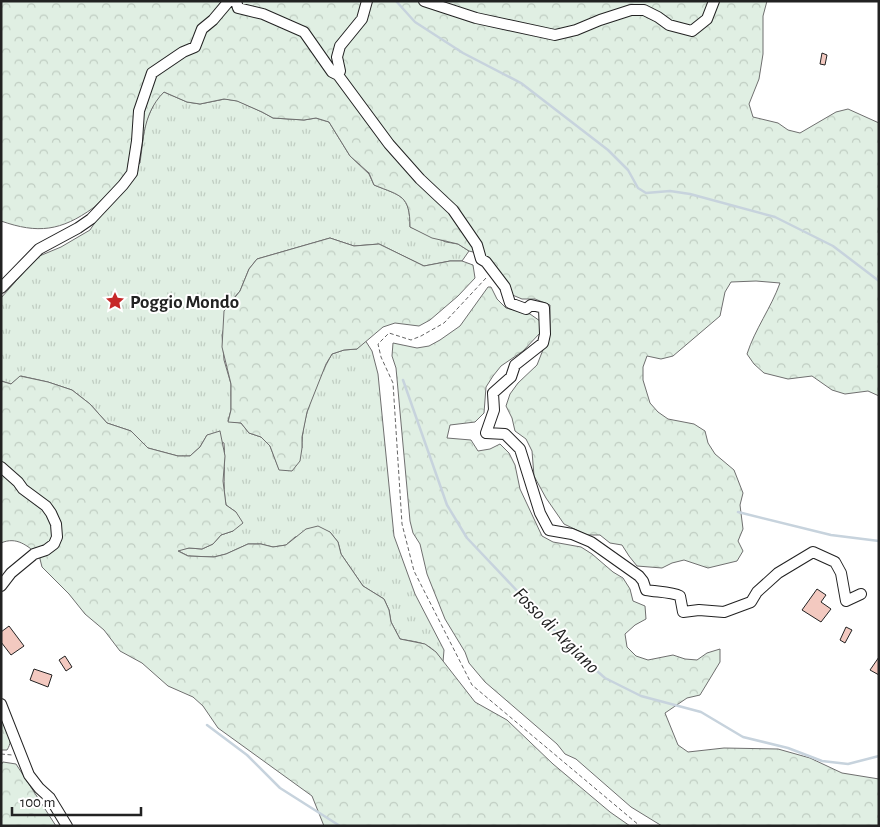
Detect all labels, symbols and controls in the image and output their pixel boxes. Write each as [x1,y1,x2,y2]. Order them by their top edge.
place icon: Poggio Mondo [104,290,126,312]
place label: Poggio Mondo [130,293,239,312]
water label: Fosso di Argiano [509,584,603,678]
scale bar [12,784,141,816]
text: 100 m [20,795,55,810]

